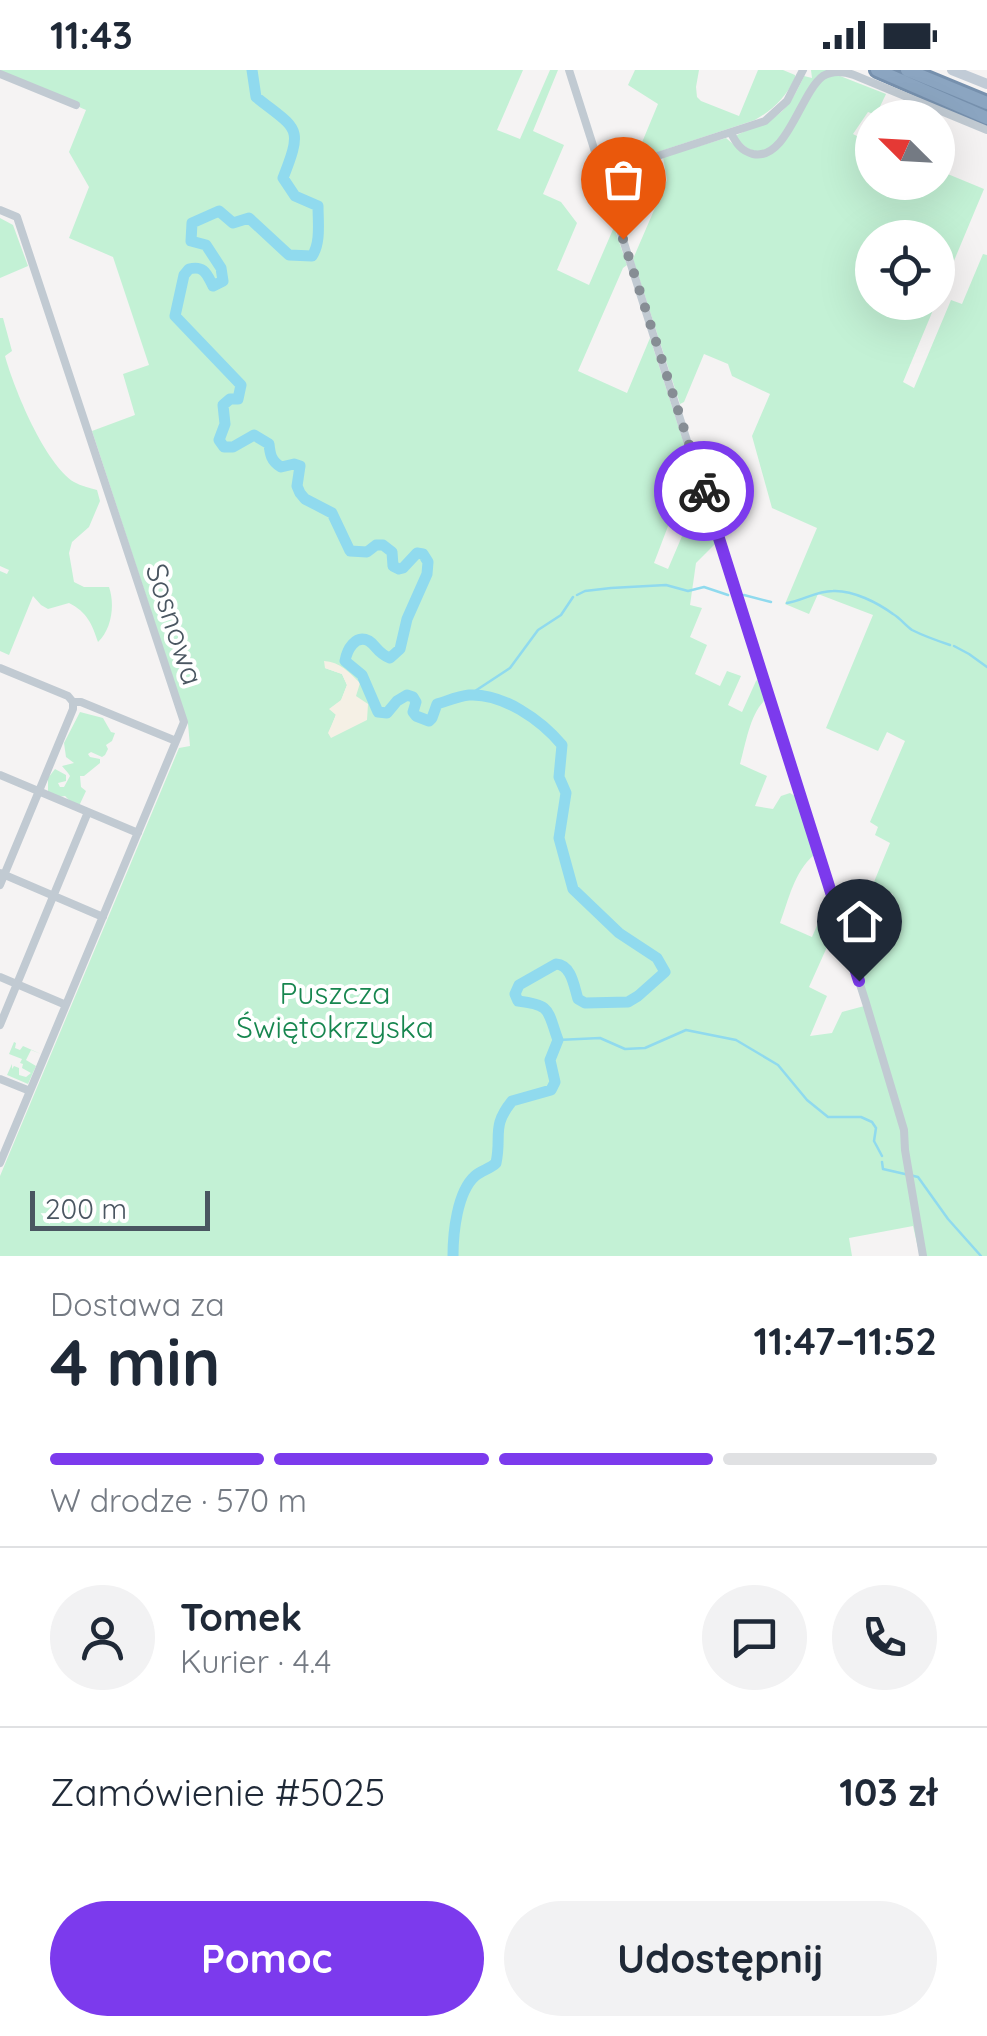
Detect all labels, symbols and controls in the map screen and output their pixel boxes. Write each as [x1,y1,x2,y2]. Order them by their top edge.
text: 11:43 [50,11,133,59]
north arrow [855,100,955,200]
map controls [855,100,955,320]
pin [581,137,666,240]
icon: bag [596,152,651,207]
button: locate [855,220,955,320]
courier [654,441,754,541]
icon: bike [677,464,732,519]
street label: Sosnowa [138,559,212,689]
pin [817,879,902,982]
icon: home [832,894,887,949]
park label: Puszcza Świętokrzyska [236,974,434,1046]
scale bar [30,1186,210,1230]
text: 200 m [45,1191,127,1226]
text: Dostawa za [50,1284,225,1324]
text: 11:47–11:52 [753,1317,937,1365]
text: 4 min [50,1321,220,1402]
text: W drodze · 570 m [50,1480,307,1520]
button: person [50,1585,155,1690]
button: chat [702,1585,807,1690]
button: phone [832,1585,937,1690]
text: Tomek [180,1593,302,1641]
text: Kurier · 4.4 [180,1641,331,1681]
text: Zamówienie #5025 [50,1768,385,1816]
text: 103 zł [839,1768,937,1816]
button: Pomoc [50,1901,484,2016]
button: Udostępnij [504,1901,937,2016]

